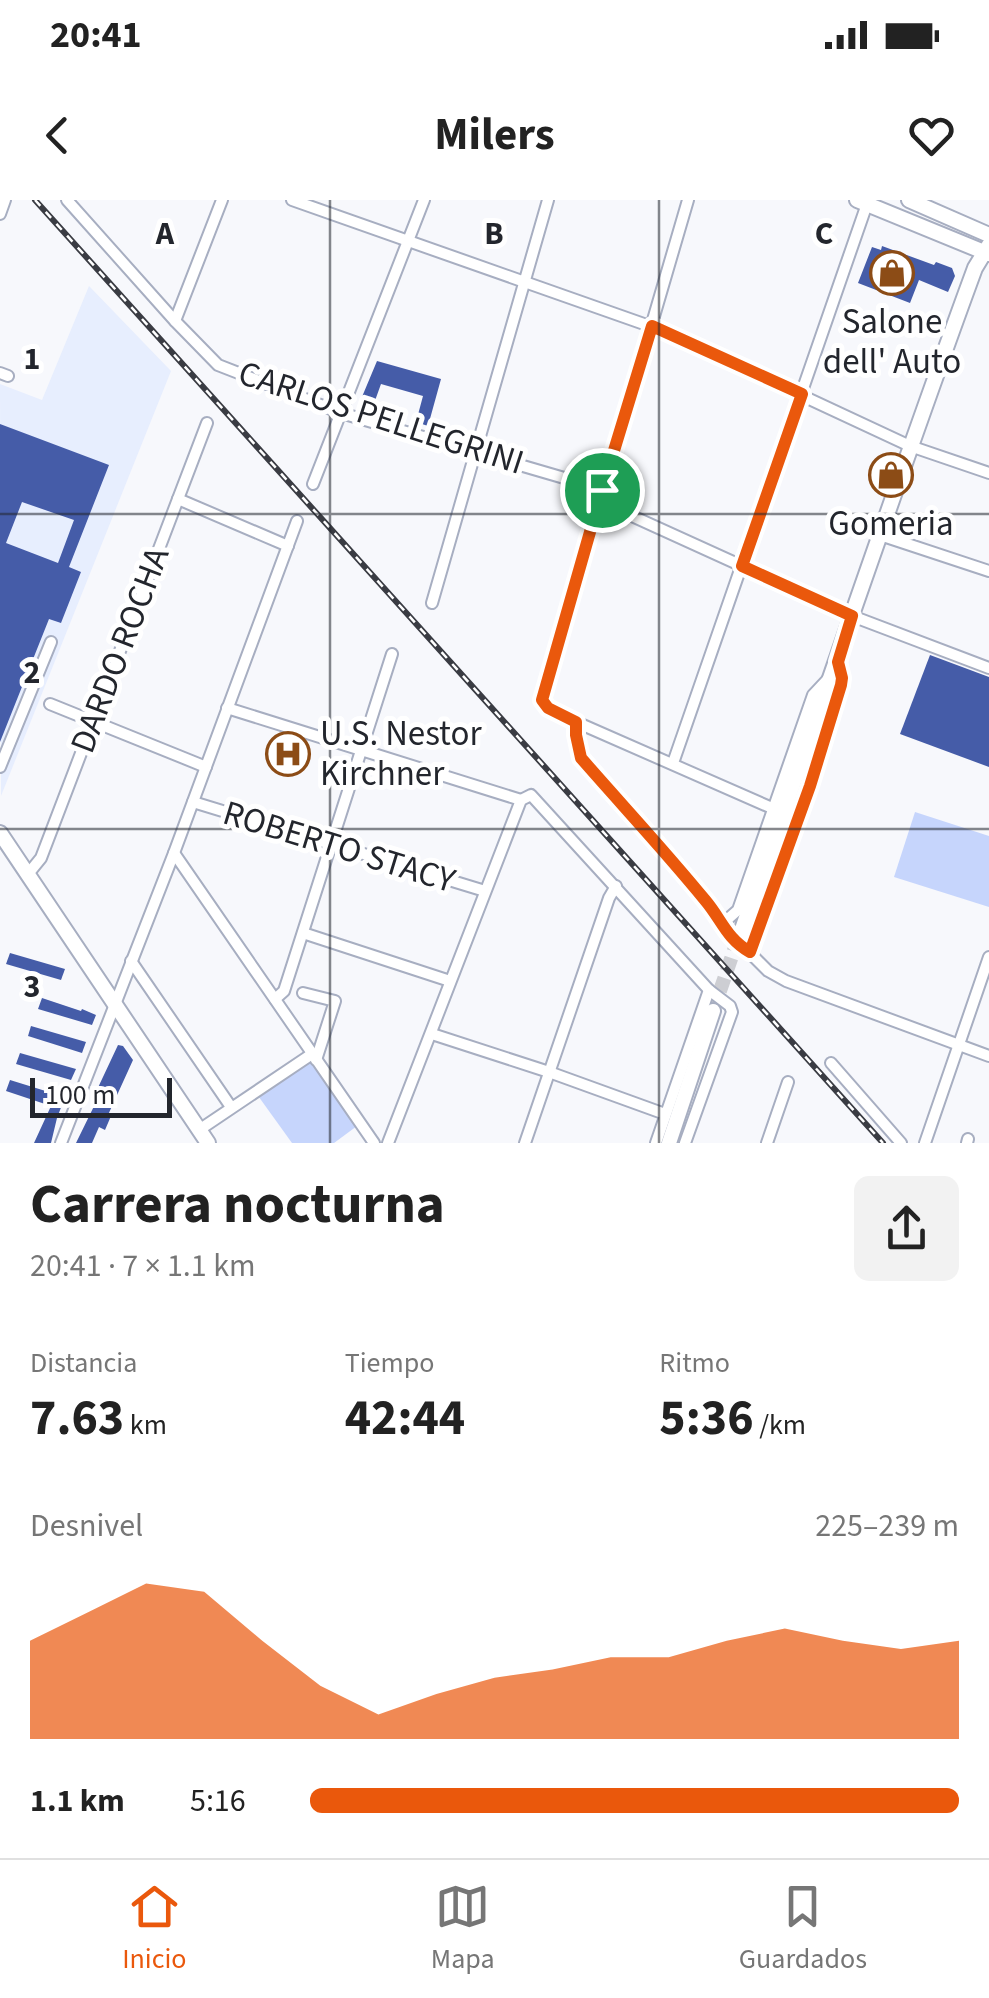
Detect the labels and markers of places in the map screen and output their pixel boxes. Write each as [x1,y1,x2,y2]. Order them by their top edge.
shop icon: Salone dell' Auto [869,250,915,296]
place label: Salone dell' Auto [823,297,961,387]
pin [560,448,645,533]
shop icon: Gomeria [868,452,914,498]
place label: Gomeria [828,499,954,549]
place label: U.S. Nestor Kirchner [320,709,482,799]
hospital icon: U.S. Nestor Kirchner [265,731,311,777]

